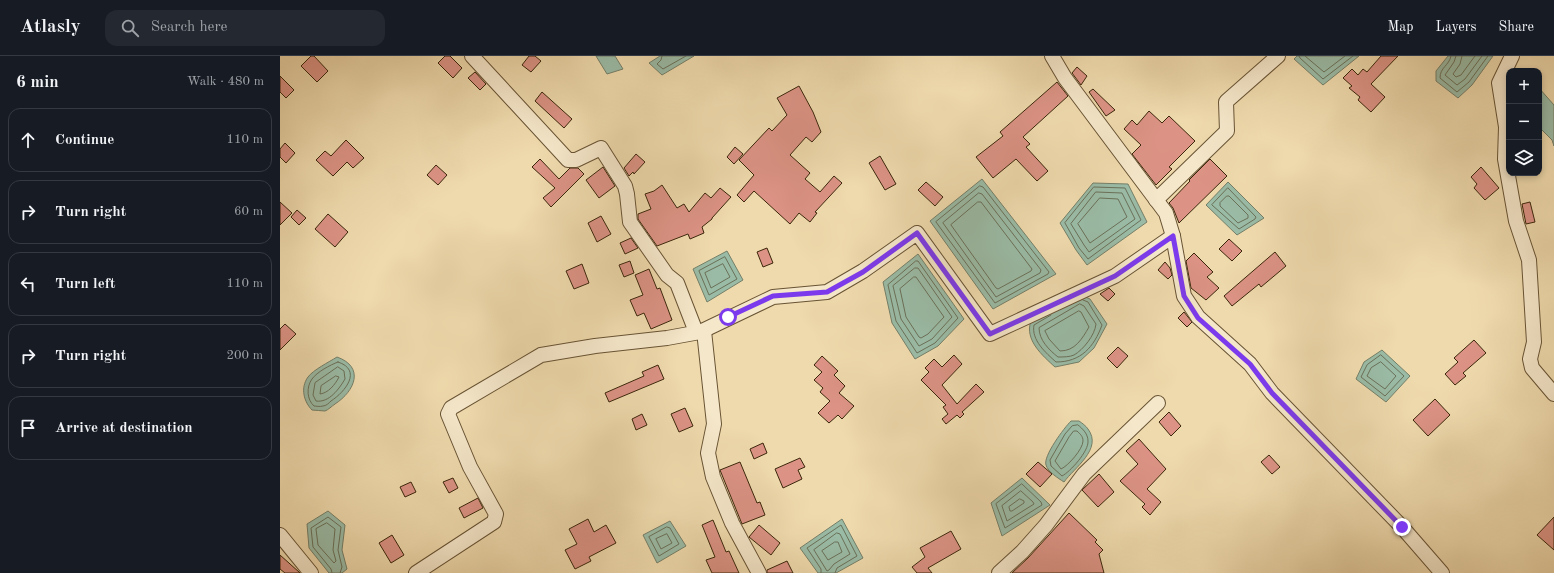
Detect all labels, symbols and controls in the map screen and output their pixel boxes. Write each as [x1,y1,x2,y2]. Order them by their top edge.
search box [105,10,385,46]
icon: search [119,17,141,39]
text: Atlasly [20,18,81,37]
text: Search here [151,20,228,35]
text: Map [1388,20,1414,34]
text: Layers [1436,20,1477,34]
text: Share [1499,20,1534,34]
map controls [1506,68,1542,176]
button: + [1506,68,1542,104]
text: 6 min [16,74,59,91]
text: Walk · 480 m [187,75,264,88]
button: − [1506,104,1542,140]
icon: ahead [17,129,39,151]
text: Continue [55,133,114,148]
text: 110 m [226,133,263,146]
button: layers [1506,140,1542,176]
icon: right [17,201,39,223]
text: Turn right [55,205,126,220]
text: 60 m [234,205,263,218]
icon: left [17,273,39,295]
text: Turn left [55,277,115,292]
text: 110 m [226,277,263,290]
route start [719,308,737,326]
icon: right [17,345,39,367]
text: Turn right [55,349,126,364]
text: 200 m [226,349,263,362]
icon: arrive [17,417,39,439]
text: Arrive at destination [55,421,193,436]
route end [1393,518,1411,536]

